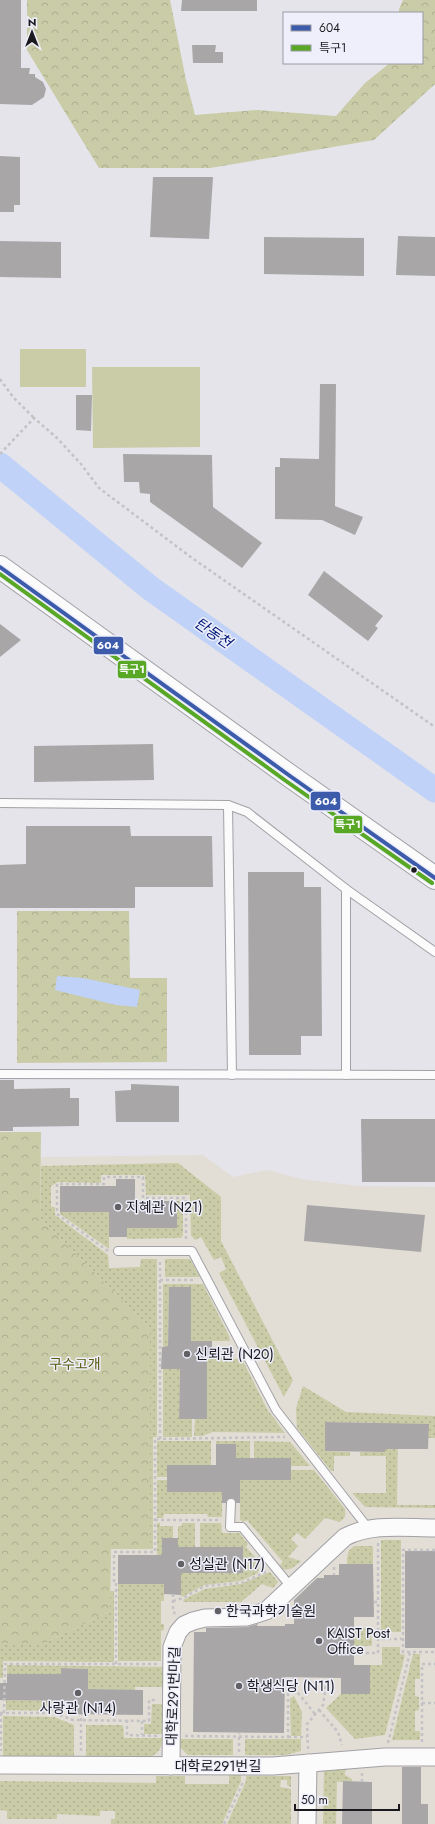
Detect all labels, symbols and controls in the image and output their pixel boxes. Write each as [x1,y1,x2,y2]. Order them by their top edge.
north arrow [12,12,52,52]
legend [283,12,423,64]
text: N [28,14,36,30]
text: 604 [319,19,340,37]
text: 특구1 [319,39,346,57]
water label: 탄동천 [190,612,238,655]
line badge: 604 [93,636,124,655]
text: 604 [97,637,119,653]
line badge: 특구1 [117,660,147,679]
text: 특구1 [119,661,145,677]
line badge: 604 [310,791,341,811]
text: 604 [315,793,337,809]
line badge: 특구1 [333,815,363,834]
text: 특구1 [335,816,361,832]
unlabelled marker [409,865,419,875]
place label: 지혜관 (N21) [126,1197,203,1217]
marker: 지혜관 (N21) [113,1202,123,1212]
place label: 신뢰관 (N20) [195,1344,274,1364]
marker: 신뢰관 (N20) [182,1349,192,1359]
park label: 구수고개 [49,1354,101,1374]
place label: 성실관 (N17) [189,1554,265,1574]
marker: 성실관 (N17) [176,1559,186,1569]
place label: 한국과학기술원 [226,1601,316,1621]
marker: 한국과학기술원 [213,1606,223,1616]
place label: KAIST Post Office [327,1623,390,1659]
marker: KAIST Post Office [314,1636,324,1646]
street label: 대학로291번마길 [161,1646,185,1746]
place label: 학생식당 (N11) [247,1676,335,1696]
marker: 학생식당 (N11) [234,1681,244,1691]
marker: 사랑관 (N14) [73,1688,83,1698]
place label: 사랑관 (N14) [40,1698,116,1718]
street label: 대학로291번길 [175,1756,261,1776]
scale bar [295,1786,399,1812]
text: 50 m [301,1791,328,1809]

